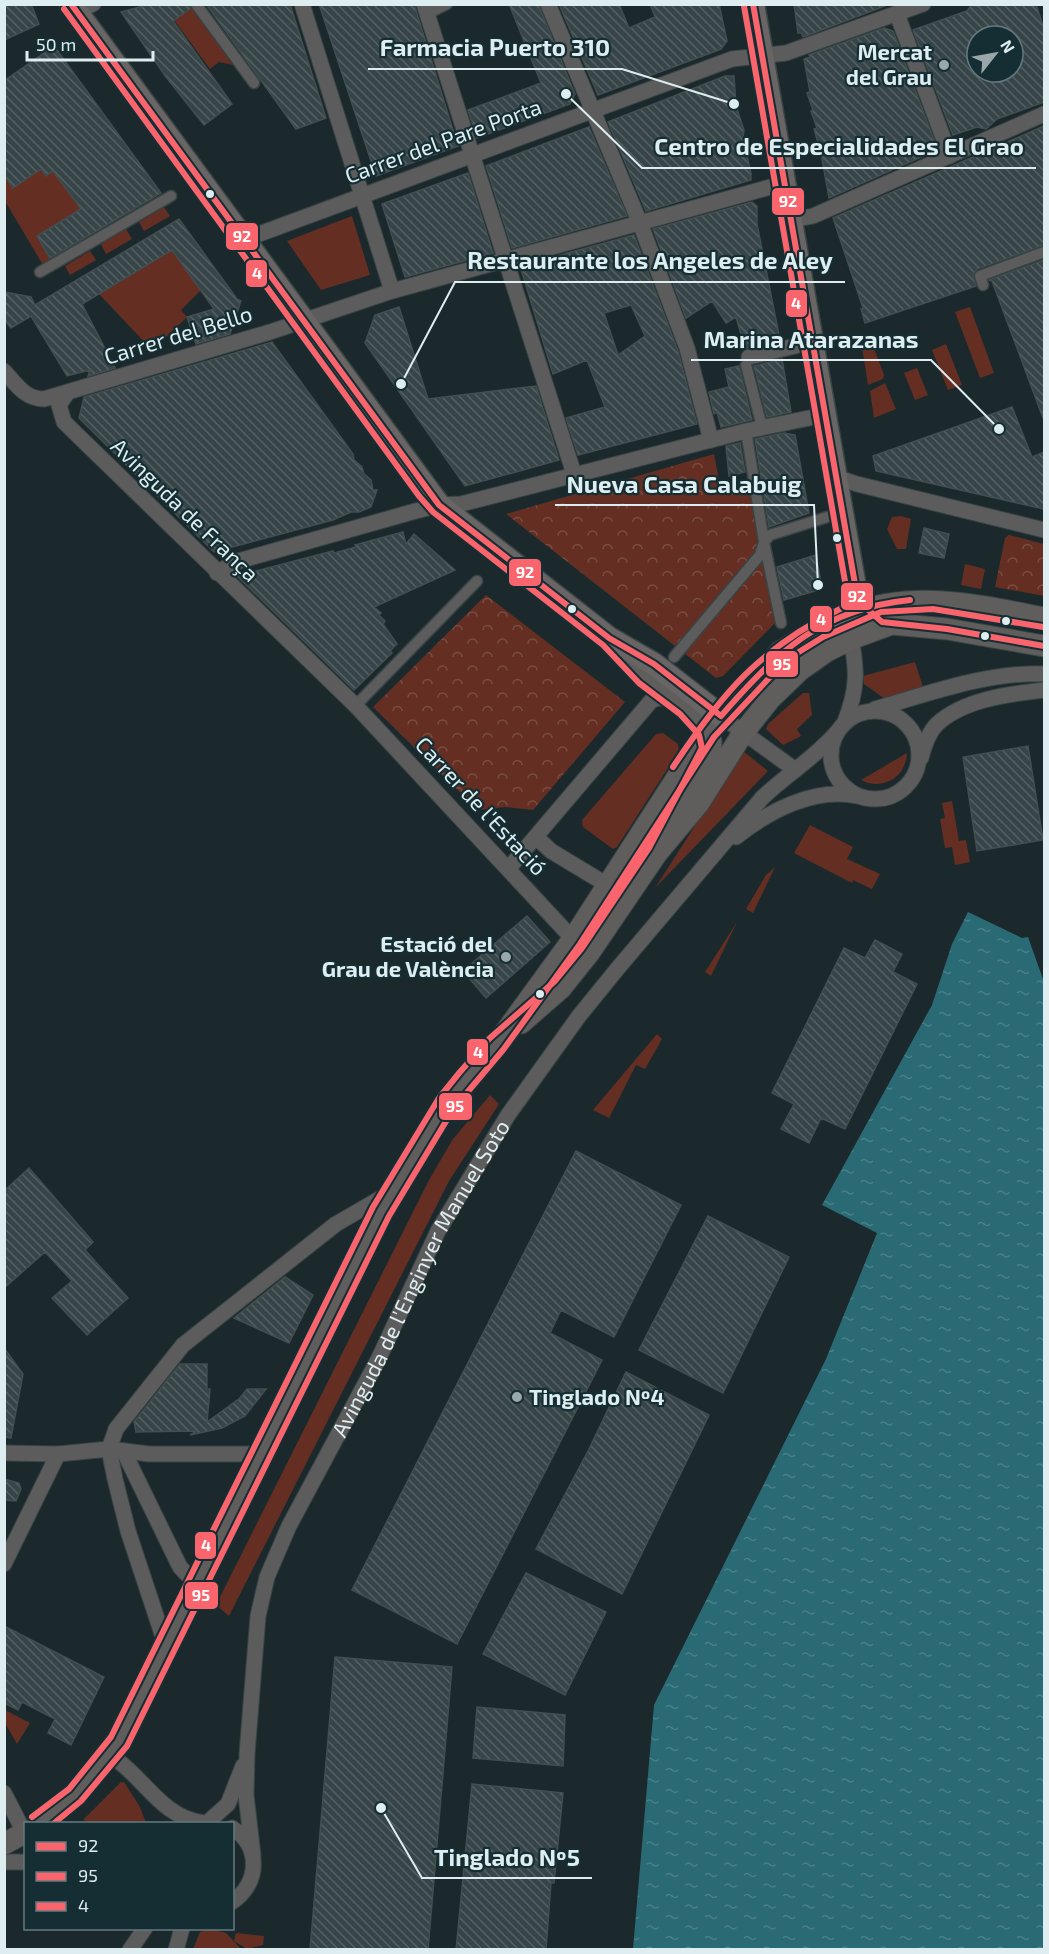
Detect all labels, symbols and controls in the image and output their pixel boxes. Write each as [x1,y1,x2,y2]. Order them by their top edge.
scale bar [27,24,153,62]
north arrow [965,24,1025,84]
callout: Farmacia Puerto 310 [368,27,622,69]
text: Farmacia Puerto 310 [380,32,610,61]
text: 50 m [36,33,76,55]
text: N [997,36,1019,56]
place label: Mercat del Grau [846,38,932,89]
marker: Mercat del Grau [937,58,951,72]
street label: Carrer del Pare Porta [341,92,544,188]
callout: Centro de Especialidades El Grao [642,126,1036,168]
text: Centro de Especialidades El Grao [654,131,1024,160]
line badge: 92 [771,187,805,216]
unlabelled marker [204,188,216,200]
text: 92 [779,191,797,210]
line badge: 92 [225,222,259,251]
text: 92 [233,226,251,245]
callout: Restaurante los Angeles de Aley [455,240,845,282]
text: Restaurante los Angeles de Aley [467,245,833,274]
line badge: 4 [245,259,268,288]
text: 4 [252,263,262,282]
line badge: 4 [785,289,808,318]
text: 4 [791,293,801,312]
street label: Carrer del Bello [101,299,255,369]
callout: Marina Atarazanas [691,318,931,360]
text: Marina Atarazanas [703,324,919,353]
street label: Avinguda de França [105,432,265,588]
callout: Nueva Casa Calabuig [555,463,814,505]
text: Nueva Casa Calabuig [566,469,802,498]
unlabelled marker [831,532,843,544]
line badge: 92 [508,558,542,587]
text: 92 [516,562,534,581]
line badge: 92 [840,582,874,611]
text: 92 [848,586,866,605]
unlabelled marker [566,603,578,615]
line badge: 4 [809,605,833,633]
text: 4 [816,609,826,628]
unlabelled marker [1000,615,1012,627]
unlabelled marker [979,630,991,642]
line badge: 95 [765,650,799,678]
text: 95 [773,654,791,673]
street label: Carrer de l'Estació [411,731,553,880]
place label: Estació del Grau de València [322,930,495,981]
marker: Estació del Grau de València [499,950,513,964]
unlabelled marker [534,988,546,1000]
line badge: 4 [466,1038,489,1066]
text: 4 [473,1042,483,1061]
line badge: 95 [438,1092,473,1121]
text: 95 [446,1096,464,1115]
street label: Avinguda de l'Enginyer Manuel Soto [325,1115,514,1441]
place label: Tinglado Nº4 [529,1383,665,1409]
marker: Tinglado Nº4 [510,1390,524,1404]
line badge: 4 [194,1531,217,1560]
text: 4 [201,1535,211,1554]
line badge: 95 [184,1581,219,1610]
text: 95 [192,1585,210,1604]
legend [24,1822,234,1930]
text: 92 [78,1834,98,1856]
callout: Tinglado Nº5 [422,1836,592,1878]
text: Tinglado Nº5 [434,1842,580,1871]
text: 95 [78,1864,98,1886]
text: 4 [78,1894,89,1916]

